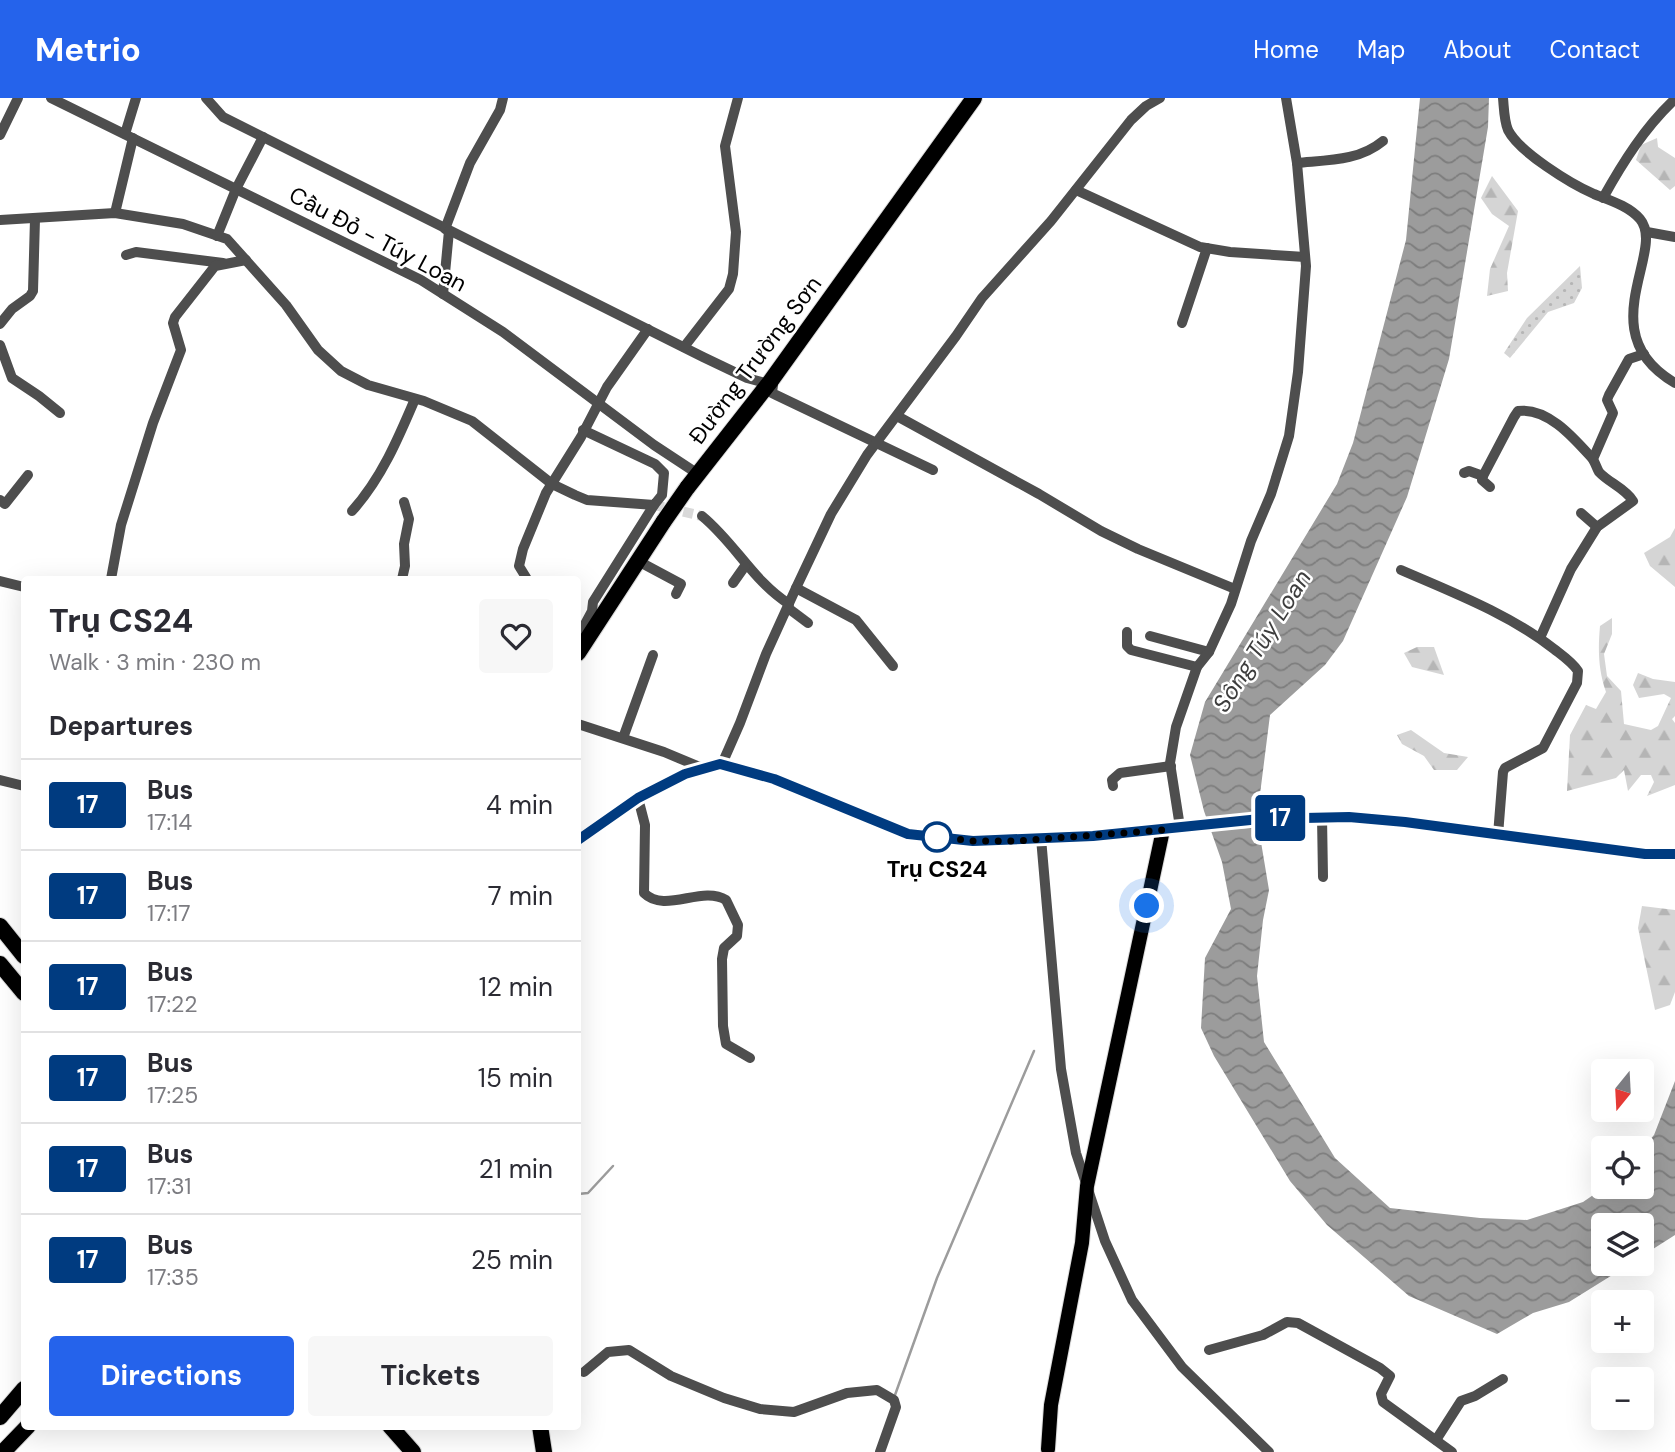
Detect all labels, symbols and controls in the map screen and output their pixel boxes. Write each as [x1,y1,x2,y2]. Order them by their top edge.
text: Metrio [35,28,141,71]
text: Home [1253,34,1319,65]
text: Map [1357,34,1405,65]
text: About [1443,34,1512,65]
text: Contact [1550,34,1640,65]
street label: Cầu Đỏ - Túy Loan [284,180,472,298]
street label: Đường Trường Sơn [682,270,828,450]
water label: Sông Túy Loan [1205,564,1318,718]
text: Trụ CS24 [49,599,193,642]
button: heart [479,599,553,673]
text: Walk · 3 min · 230 m [49,647,261,677]
text: Departures [49,709,193,743]
text: Bus [147,773,193,807]
text: 4 min [486,788,553,822]
text: 17 [77,789,98,820]
line badge: 17 [1248,795,1312,841]
text: 17 [1269,802,1291,833]
text: 17:14 [147,807,192,837]
marker: Trụ CS24 [922,822,952,852]
place label: Trụ CS24 [887,854,987,884]
text: Bus [147,864,193,898]
text: 7 min [488,879,553,913]
text: 17 [77,880,98,911]
your location [1129,888,1164,923]
text: 17:17 [147,898,191,928]
text: Bus [147,955,193,989]
text: 12 min [479,970,553,1004]
text: 17 [77,971,98,1002]
text: 17:22 [147,989,198,1019]
text: Bus [147,1046,193,1080]
north arrow [1591,1059,1654,1122]
map controls [1591,1059,1654,1430]
text: 15 min [478,1061,553,1095]
text: 17 [77,1062,98,1093]
text: 17:25 [147,1080,198,1110]
button: locate [1591,1136,1654,1199]
text: Bus [147,1137,193,1171]
text: 21 min [479,1152,553,1186]
text: 17 [77,1153,98,1184]
text: 17:31 [147,1171,191,1201]
button: layers [1591,1213,1654,1276]
text: Bus [147,1228,193,1262]
text: 25 min [471,1243,553,1277]
text: 17 [77,1244,98,1275]
text: 17:35 [147,1262,199,1292]
button: + [1591,1290,1654,1353]
button: Directions [49,1336,294,1416]
button: Tickets [308,1336,553,1416]
button: − [1591,1367,1654,1430]

